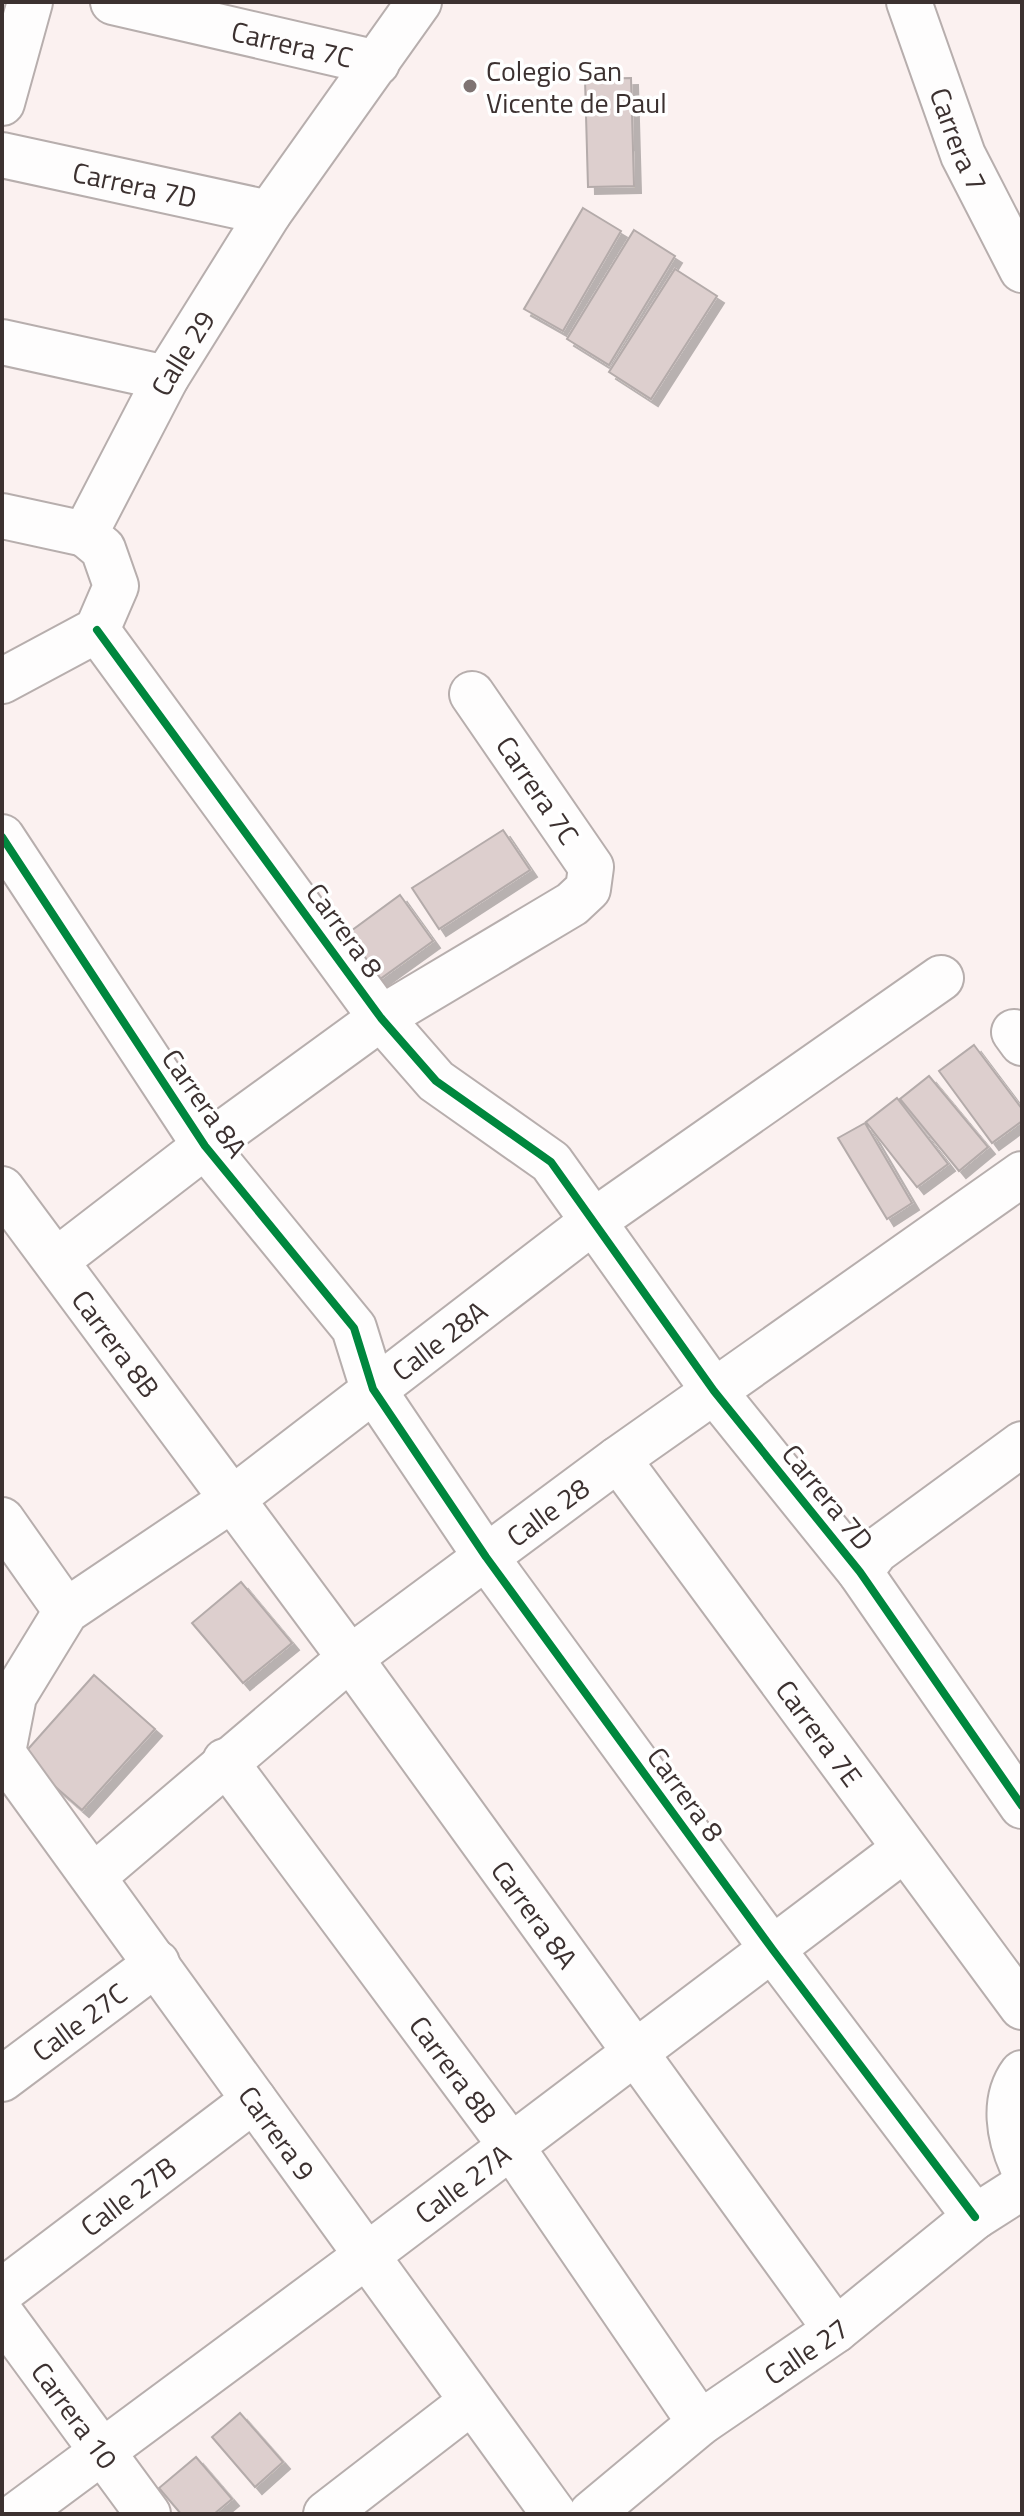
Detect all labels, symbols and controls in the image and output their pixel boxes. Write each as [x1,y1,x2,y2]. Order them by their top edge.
street label: Carrera 7C [227,9,357,78]
place label: Colegio San Vicente de Paul [486,49,667,124]
marker: Colegio San Vicente de Paul [461,77,479,95]
street label: Carrera 7 [919,82,999,198]
street label: Carrera 7D [69,149,201,218]
street label: Calle 29 [139,301,225,403]
street label: Carrera 7C [486,727,590,853]
street label: Carrera 8 [296,874,394,986]
street label: Carrera 8A [152,1040,259,1167]
street label: Carrera 8B [62,1280,171,1406]
street label: Calle 28A [382,1289,496,1391]
street label: Carrera 7D [772,1434,884,1560]
street label: Calle 28 [497,1466,598,1557]
street label: Carrera 7E [766,1670,874,1795]
street label: Carrera 8 [637,1738,735,1850]
street label: Carrera 8A [481,1851,589,1977]
street label: Calle 27C [22,1972,135,2071]
street label: Carrera 8B [399,2006,509,2132]
street label: Carrera 9 [229,2076,327,2189]
street label: Calle 27A [405,2132,520,2234]
street label: Calle 27B [71,2145,185,2246]
street label: Calle 27 [755,2307,857,2395]
street label: Carrera 10 [21,2352,129,2478]

